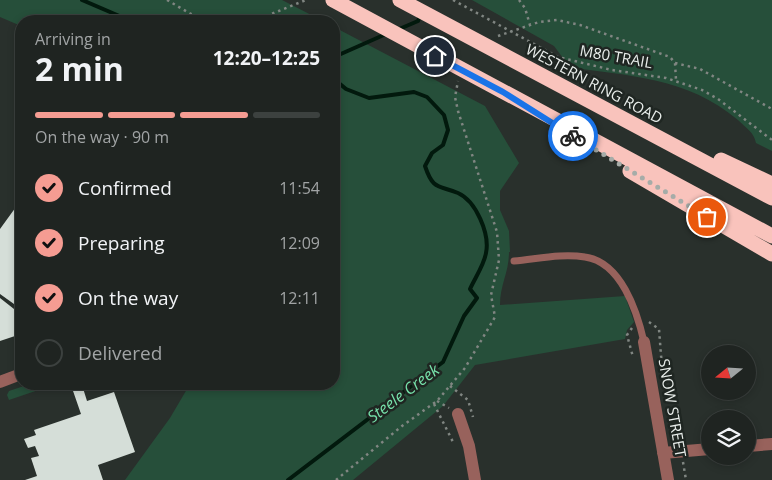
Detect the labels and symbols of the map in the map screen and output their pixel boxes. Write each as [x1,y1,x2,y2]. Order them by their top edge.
pin [414,35,456,77]
street label: WESTERN RING ROAD [523,39,666,128]
street label: M80 TRAIL [578,40,654,72]
courier [548,111,598,161]
pin [686,196,728,238]
north arrow [701,345,756,400]
street label: SNOW STREET [654,357,692,459]
water label: Steele Creek [362,358,444,427]

